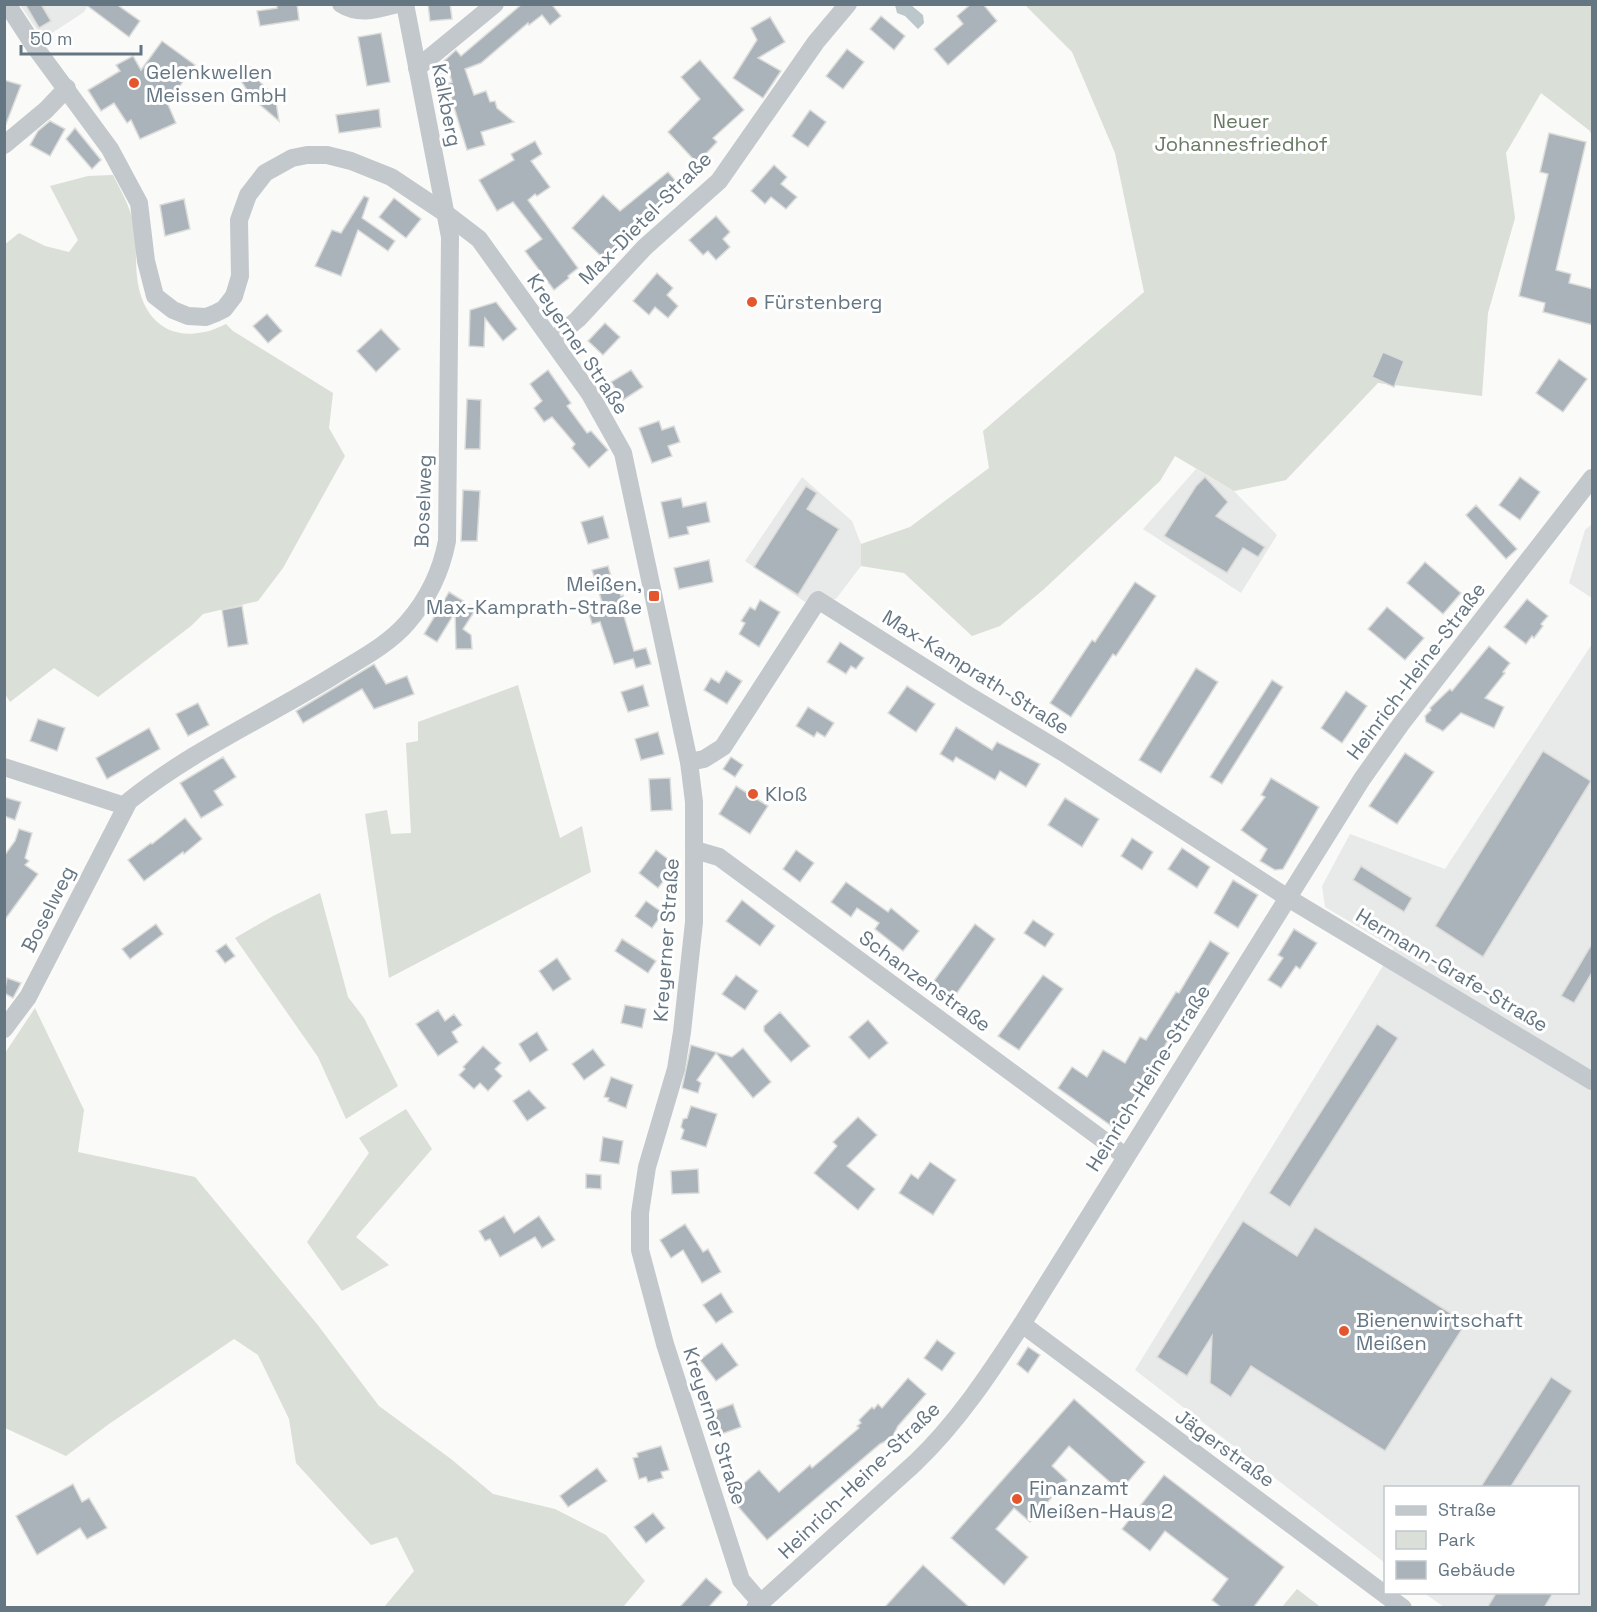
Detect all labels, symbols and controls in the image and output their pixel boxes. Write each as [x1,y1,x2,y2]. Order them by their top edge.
scale bar [21,18,141,56]
text: 50 m [30,27,72,50]
place label: Gelenkwellen Meissen GmbH [146,59,287,108]
street label: Kalkberg [426,61,468,149]
marker: Gelenkwellen Meissen GmbH [127,76,141,90]
park label: Neuer Johannesfriedhof [1154,108,1328,157]
street label: Max-Dietel-Straße [573,146,717,290]
street label: Kreyerner Straße [521,269,635,419]
place label: Fürstenberg [764,289,882,315]
marker: Fürstenberg [745,295,759,309]
street label: Boselweg [408,454,438,548]
place label: Meißen, Max-Kamprath-Straße [426,571,642,620]
street label: Heinrich-Heine-Straße [1341,577,1491,765]
marker: Meißen, Max-Kamprath-Straße [647,589,661,603]
street label: Max-Kamprath-Straße [878,604,1074,740]
place label: Kloß [765,781,807,807]
marker: Kloß [746,787,760,801]
street label: Kreyerner Straße [647,857,685,1023]
street label: Boselweg [15,861,81,957]
street label: Hermann-Grafe-Straße [1351,902,1553,1038]
street label: Schanzenstraße [854,924,996,1038]
street label: Heinrich-Heine-Straße [1080,980,1216,1176]
place label: Bienenwirtschaft Meißen [1356,1307,1523,1356]
marker: Bienenwirtschaft Meißen [1337,1324,1351,1338]
street label: Kreyerner Straße [677,1344,753,1508]
street label: Heinrich-Heine-Straße [772,1396,946,1564]
street label: Jägerstraße [1170,1403,1280,1493]
place label: Finanzamt Meißen-Haus 2 [1029,1475,1173,1524]
legend [1384,1486,1579,1594]
marker: Finanzamt Meißen-Haus 2 [1010,1492,1024,1506]
text: Straße [1438,1498,1496,1521]
text: Park [1438,1528,1476,1551]
text: Gebäude [1438,1558,1516,1581]

